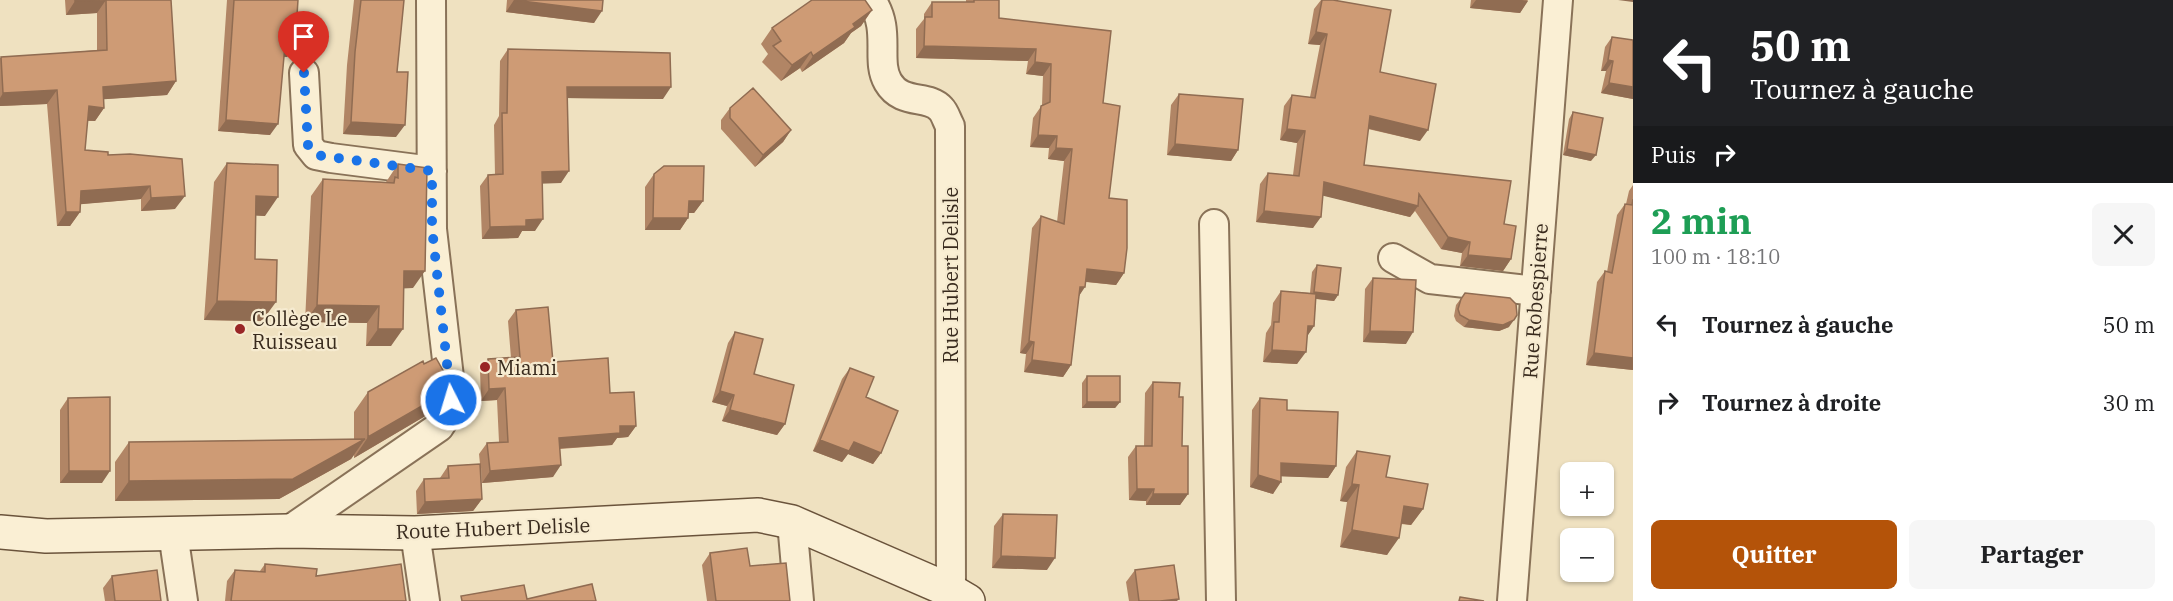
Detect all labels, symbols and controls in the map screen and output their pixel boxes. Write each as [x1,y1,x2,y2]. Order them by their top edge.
pin [278,11,329,73]
text: 50 m [1750,18,1851,73]
icon: arrive [287,20,320,53]
icon: left [1651,24,1729,102]
text: Tournez à gauche [1750,71,1974,106]
icon: right [1708,138,1741,171]
text: Puis [1651,140,1696,169]
street label: Rue Hubert Delisle [937,187,964,363]
text: 2 min [1651,197,1752,244]
button: close [2092,203,2155,266]
street label: Rue Robespierre [1516,222,1554,380]
text: 100 m · 18:10 [1651,243,1780,270]
place label: Collège Le Ruisseau [252,305,348,355]
icon: left [1651,308,1684,341]
text: Tournez à gauche [1702,310,1893,339]
text: 50 m [2103,310,2155,339]
marker: Collège Le Ruisseau [233,322,247,336]
place label: Miami [497,354,557,381]
marker: Miami [478,360,492,374]
position arrow [419,368,483,432]
icon: right [1651,386,1684,419]
text: Tournez à droite [1702,388,1881,417]
text: 30 m [2103,388,2155,417]
map controls [1560,462,1614,582]
button: + [1560,462,1614,516]
street label: Route Hubert Delisle [395,511,591,545]
button: Quitter [1651,520,1897,589]
button: Partager [1909,520,2155,589]
button: − [1560,528,1614,582]

